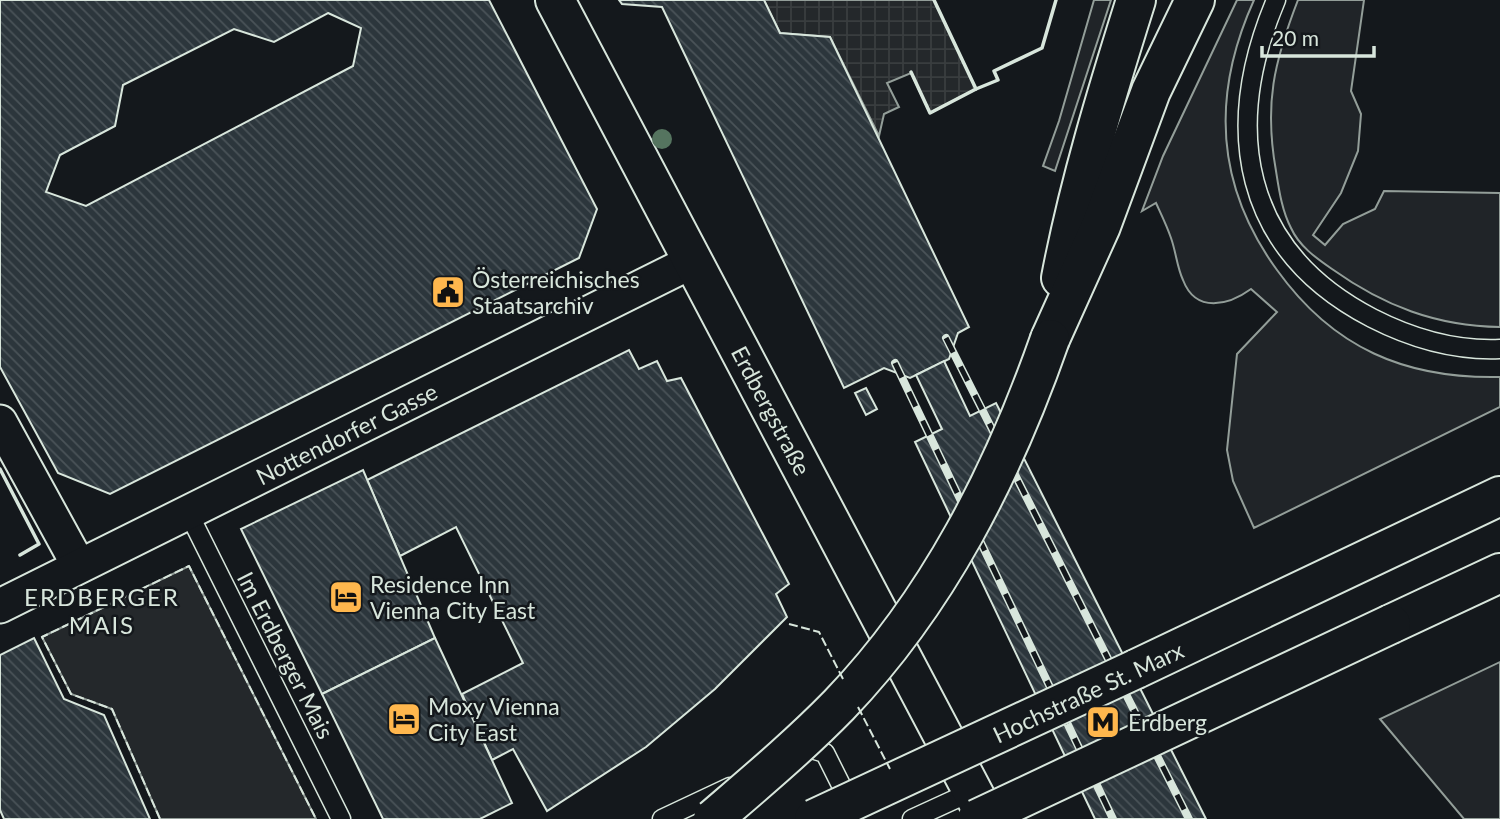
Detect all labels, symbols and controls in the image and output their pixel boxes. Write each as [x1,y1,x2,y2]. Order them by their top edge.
scale bar [1262,14,1374,58]
text: 20 m [1272,25,1319,50]
place label: Österreichisches Staatsarchiv [472,265,640,319]
public building icon: Österreichisches Staatsarchiv [429,273,467,311]
street label: Erdbergstraße [726,341,817,480]
street label: Nottendorfer Gasse [251,377,442,490]
street label: Im Erdberger Mais [232,567,340,743]
place label: Residence Inn Vienna City East [370,570,536,624]
hotel icon: Residence Inn Vienna City East [327,578,365,616]
district label: ERDBERGER MAIS [24,582,180,639]
street label: Hochstraße St. Marx [988,635,1188,748]
place label: Moxy Vienna City East [428,692,560,746]
hotel icon: Moxy Vienna City East [385,700,423,738]
metro station icon: Erdberg [1084,703,1122,741]
place label: Erdberg [1128,708,1207,736]

